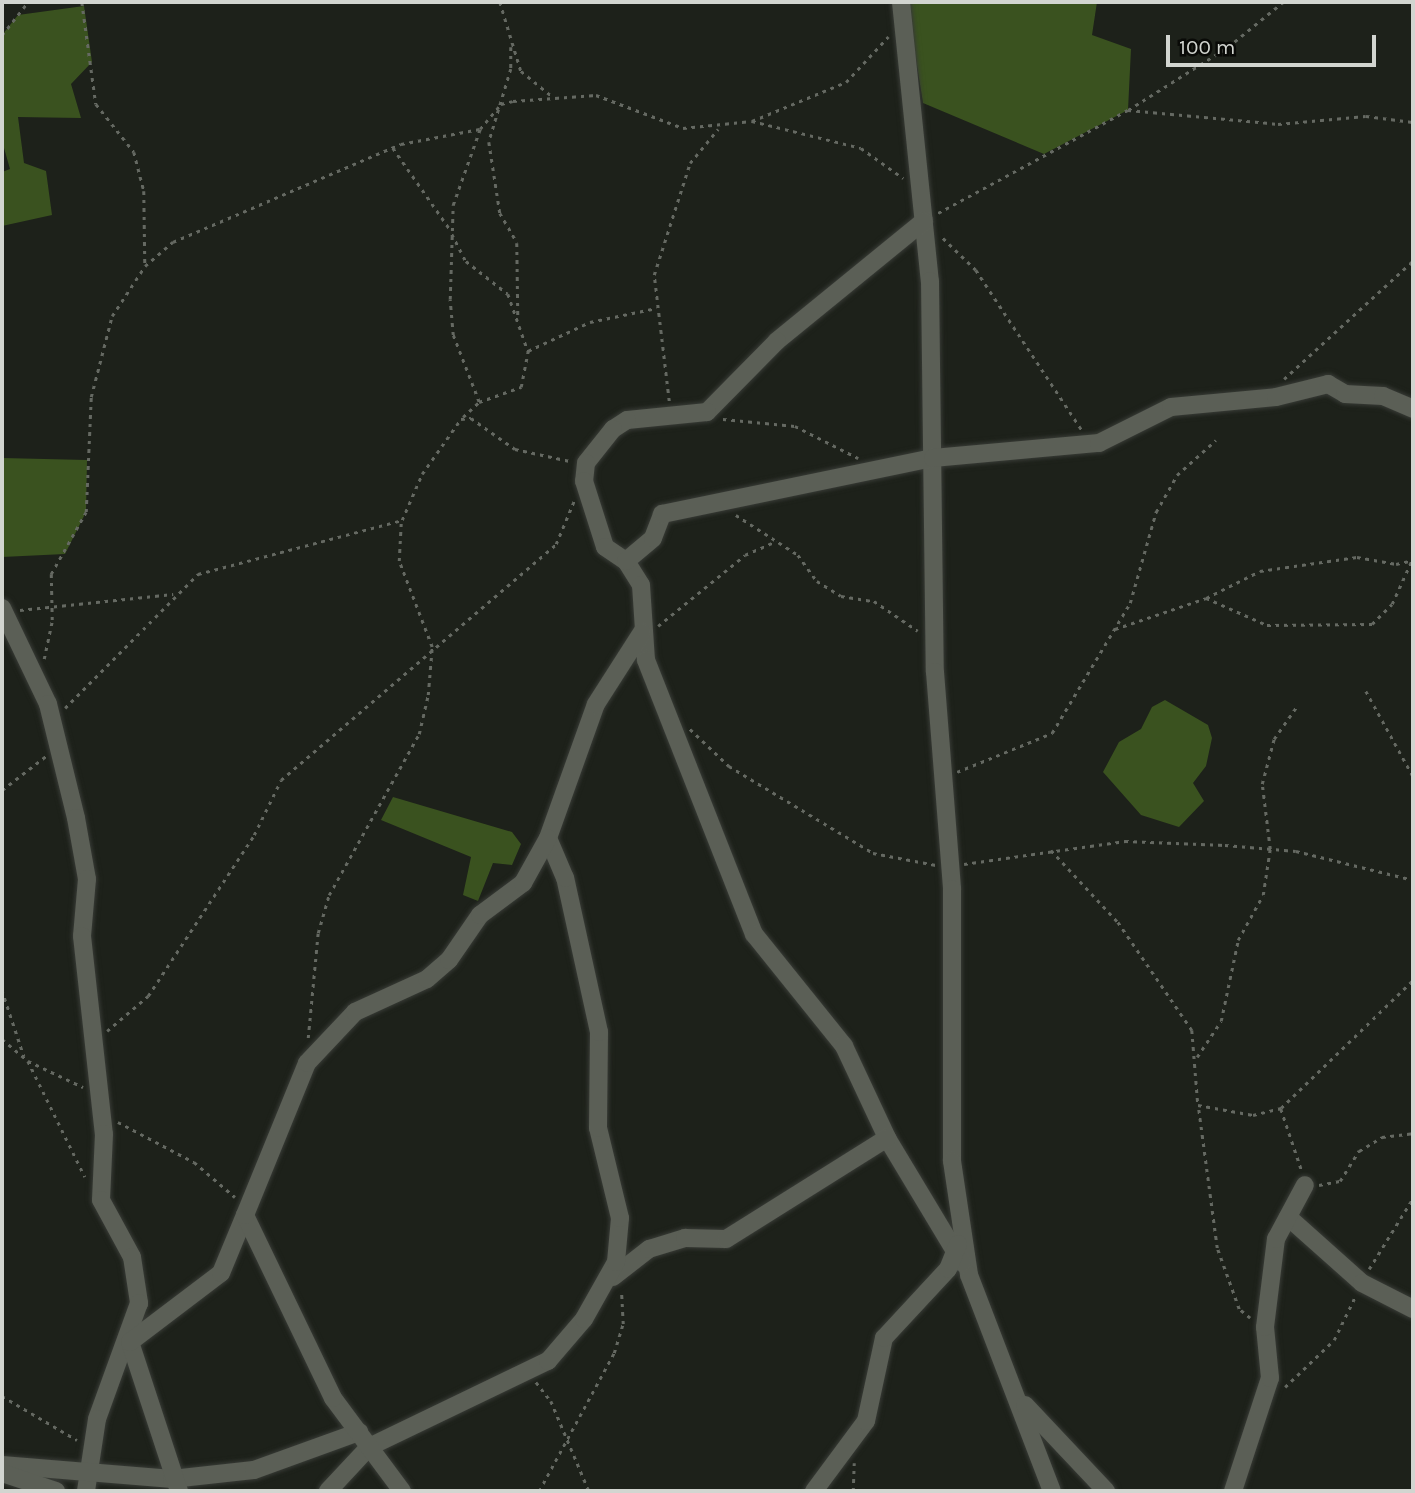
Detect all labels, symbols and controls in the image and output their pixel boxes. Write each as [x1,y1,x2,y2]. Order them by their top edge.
scale bar [1170,21,1380,65]
text: 100 m [1179,35,1236,59]

